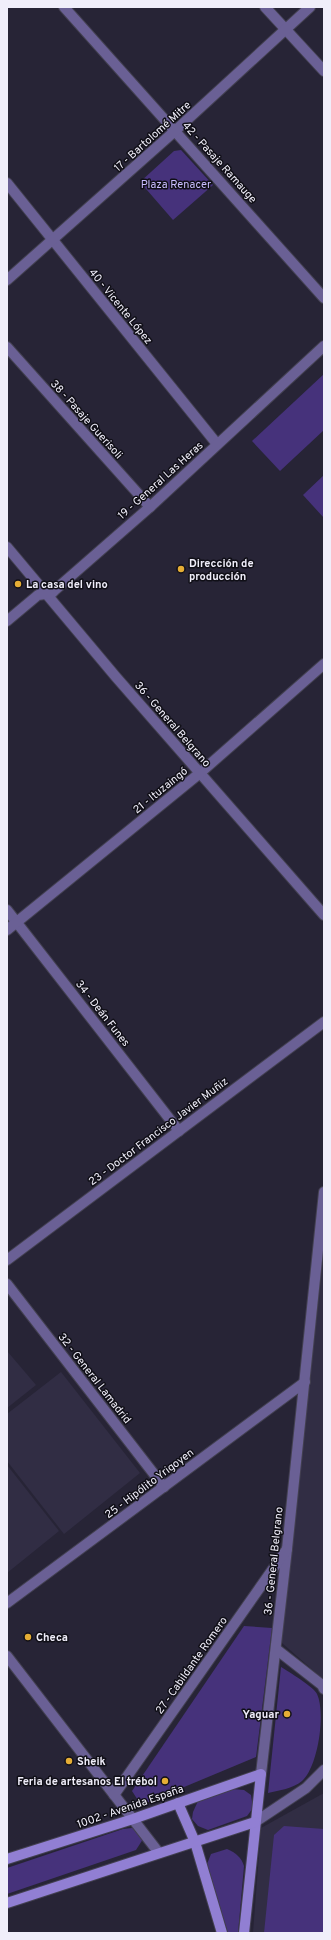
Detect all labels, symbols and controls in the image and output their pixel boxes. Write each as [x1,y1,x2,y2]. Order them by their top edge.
street label: 17 - Bartolomé Mitre [111,98,194,175]
street label: 42 - Pasaje Ramauge [179,119,259,206]
park label: Plaza Renacer [141,178,212,192]
street label: 40 - Vicente López [85,266,155,347]
street label: 38 - Pasaje Guerisoli [47,377,125,462]
street label: 19 - General Las Heras [115,439,206,523]
place label: Dirección de producción [189,557,254,584]
marker: Dirección de producción [176,564,186,574]
place label: La casa del vino [26,578,108,592]
marker: La casa del vino [13,579,23,589]
street label: 36 - General Belgrano [131,679,213,770]
street label: 21 - Ituzaingó [130,764,191,817]
street label: 34 - Deán Funes [72,978,132,1050]
street label: 23 - Doctor Francisco Javier Muñiz [86,1075,231,1189]
street label: 32 - General Lamadrid [55,1331,134,1427]
street label: 25 - Hipólito Yrigoyen [102,1446,197,1522]
street label: 36 - General Belgrano [261,1506,287,1616]
street label: 27 - Cabildante Romero [153,1614,231,1717]
place label: Checa [36,1631,68,1645]
marker: Checa [23,1632,33,1642]
place label: Yaguar [242,1708,279,1722]
marker: Yaguar [282,1709,292,1719]
place label: Sheik [77,1755,106,1769]
marker: Sheik [64,1756,74,1766]
place label: Feria de artesanos El trébol [17,1775,157,1789]
marker: Feria de artesanos El trébol [160,1776,170,1786]
street label: 1002 - Avenida España [75,1782,186,1832]

